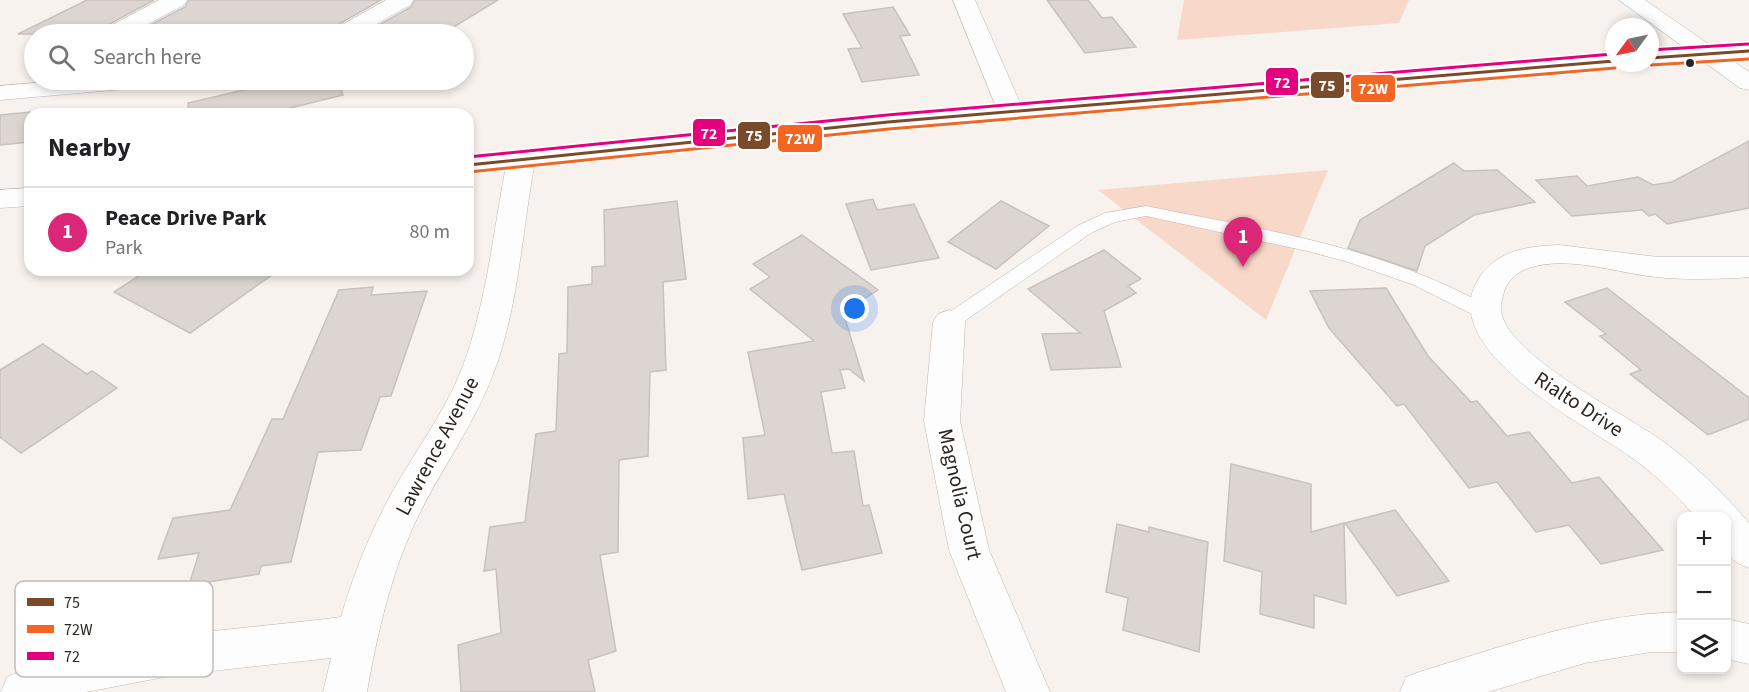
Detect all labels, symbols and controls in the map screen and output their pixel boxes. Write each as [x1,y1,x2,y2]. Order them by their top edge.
north arrow [1605,18,1659,72]
search box [24,24,474,90]
icon: search [45,41,78,74]
text: Search here [93,41,201,73]
unlabelled marker [1684,57,1696,69]
line badge: 72 [1265,67,1299,96]
line badge: 75 [1310,71,1345,99]
text: 72 [1274,72,1290,94]
line badge: 72W [1350,74,1396,103]
text: 75 [1319,75,1335,97]
text: 72W [1358,78,1388,100]
line badge: 72 [692,118,726,147]
line badge: 75 [737,121,771,150]
text: 72 [701,123,717,145]
line badge: 72W [777,124,823,153]
text: 75 [746,125,762,147]
text: 72W [785,128,815,150]
text: Nearby [48,129,131,166]
text: Peace Drive Park [105,202,267,234]
text: 1 [62,218,73,246]
text: 80 m [410,218,450,246]
pin: 1 [1224,218,1262,267]
text: Park [105,234,142,262]
your location [840,294,869,323]
street label: Rialto Drive [1528,364,1630,444]
street label: Lawrence Avenue [388,371,486,521]
street label: Magnolia Court [930,425,990,563]
map controls [1677,512,1731,674]
button: + [1677,512,1731,566]
button: − [1677,566,1731,620]
legend [15,581,213,677]
text: 75 [64,592,80,614]
text: 72W [64,619,93,641]
button: layers [1677,620,1731,674]
text: 72 [64,646,80,668]

